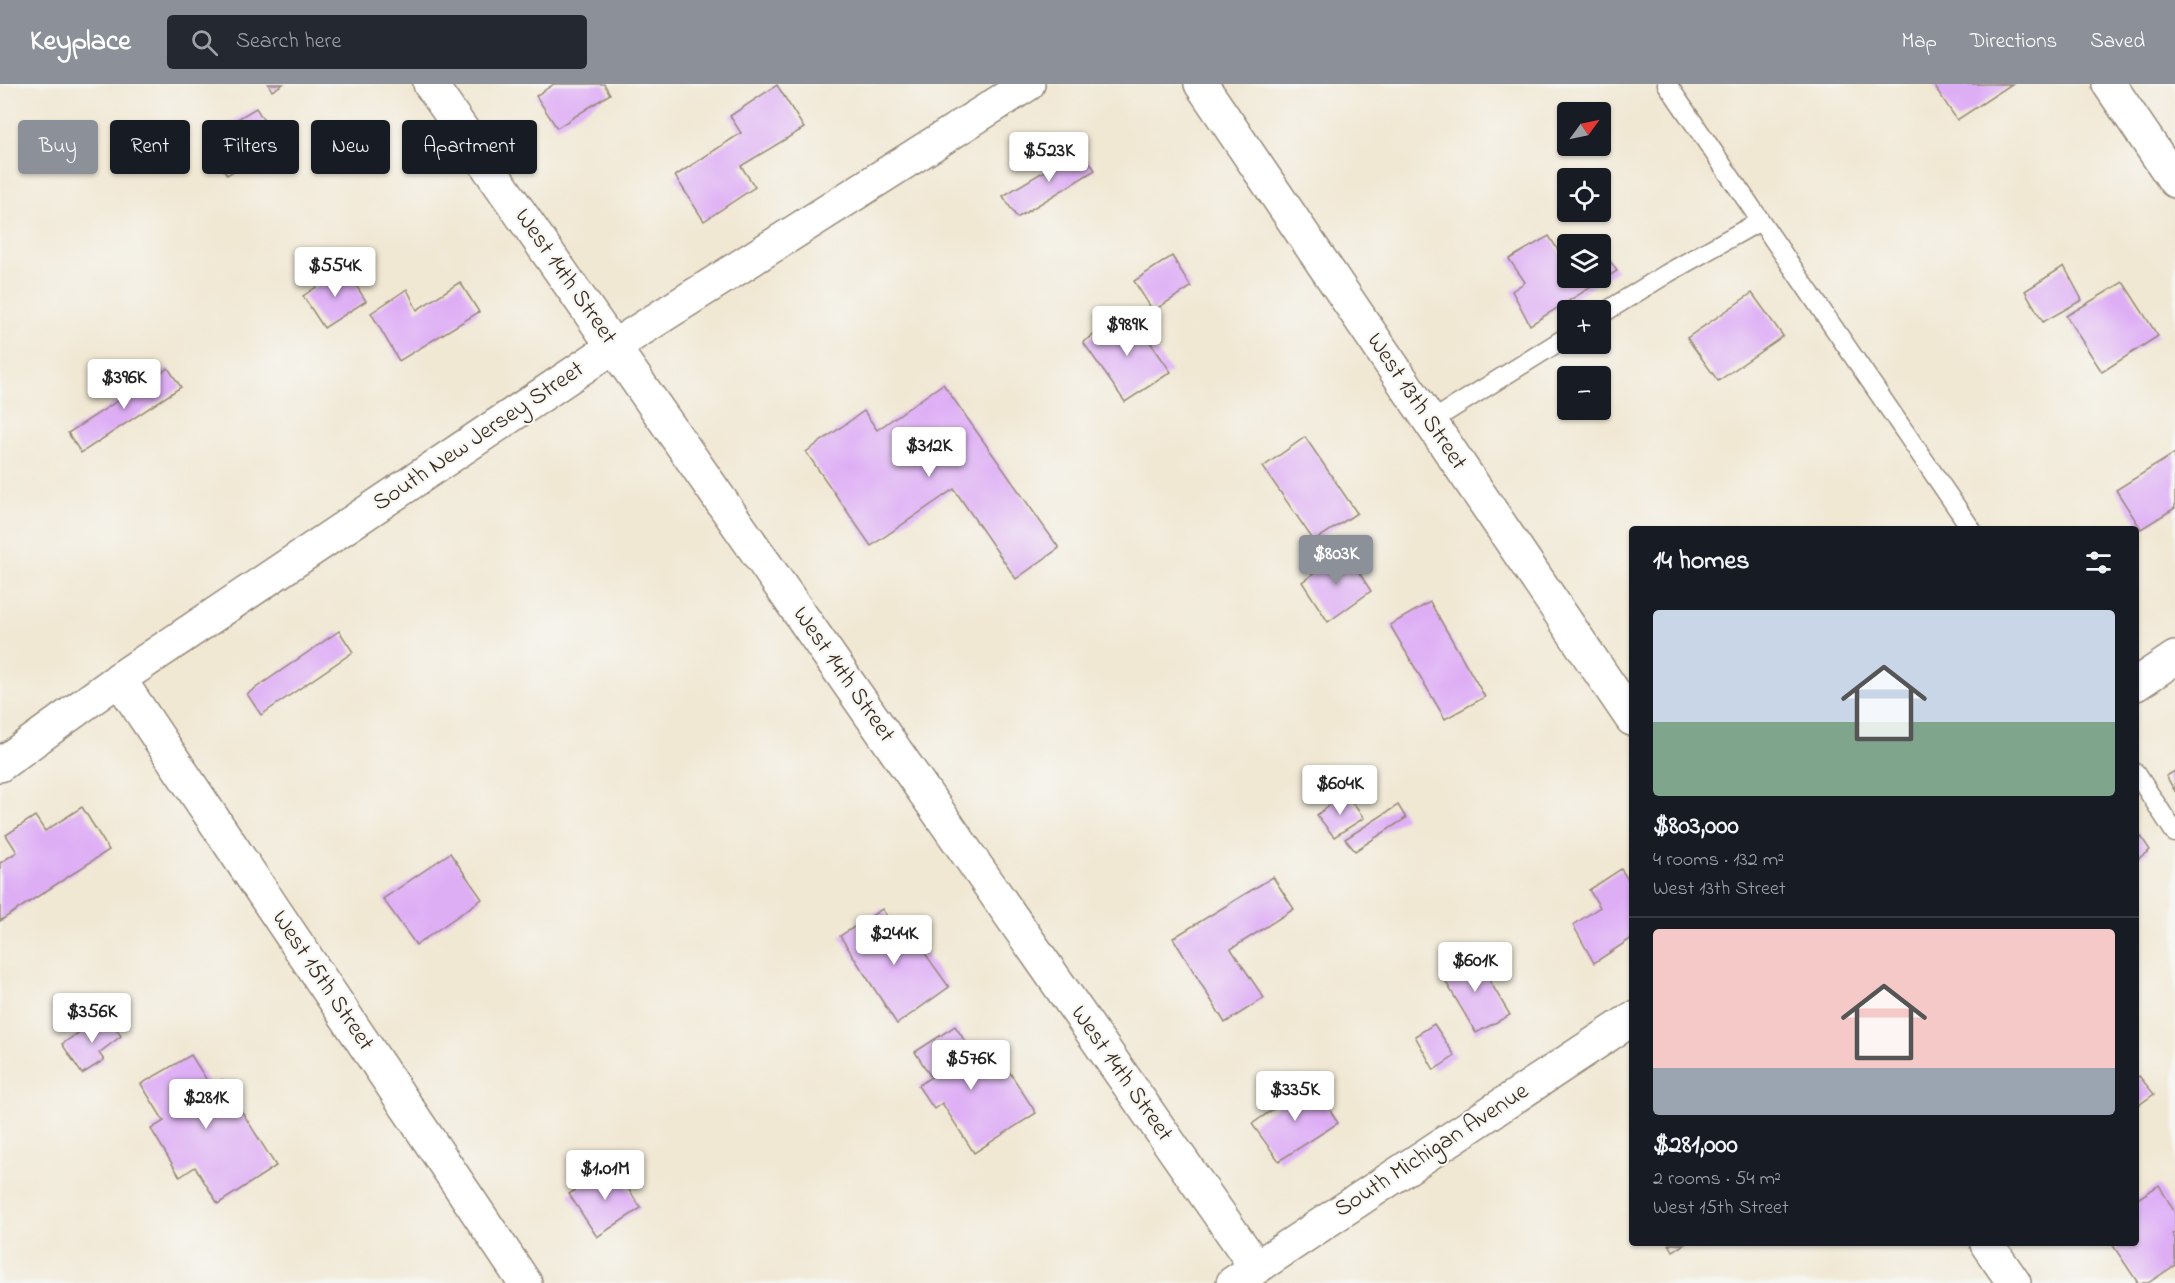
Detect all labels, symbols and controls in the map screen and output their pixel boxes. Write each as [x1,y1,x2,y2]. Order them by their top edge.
search box [167,15,587,69]
text: Keyplace [30,22,131,63]
icon: search [188,26,221,59]
text: Search here [236,26,341,58]
text: Map [1901,27,1937,57]
text: Directions [1970,27,2057,57]
text: Saved [2090,27,2145,57]
north arrow [1557,102,1611,156]
map controls [1557,102,1611,420]
chip: Buy [18,120,98,174]
chip: Rent [110,120,190,174]
chip: Filters [202,120,299,174]
chip: New [311,120,390,174]
chip: Apartment [402,120,537,174]
pin: $523K [1007,132,1091,183]
text: $523K [1023,137,1075,166]
button: locate [1557,168,1611,222]
street label: West 14th Street [505,202,625,352]
button: layers [1557,234,1611,288]
pin: $554K [293,247,377,298]
text: $554K [309,252,361,281]
button: + [1557,300,1611,354]
pin: $989K [1085,306,1169,357]
text: $989K [1106,311,1148,340]
street label: West 13th Street [1357,326,1475,478]
street label: South New Jersey Street [366,353,592,522]
pin: $396K [82,359,166,410]
text: $396K [102,364,146,393]
button: − [1557,366,1611,420]
pin: $312K [887,427,971,478]
text: $312K [906,432,952,461]
pin: $803K [1294,535,1378,586]
text: $803K [1313,540,1359,569]
text: 14 homes [1653,543,1749,581]
icon: filters [2082,546,2115,579]
street label: West 14th Street [783,600,903,750]
icon: home [1830,649,1938,757]
pin: $604K [1298,765,1382,816]
text: $604K [1316,770,1364,799]
text: $803,000 [1653,808,1739,846]
text: 4 rooms · 132 m² [1653,846,1784,875]
text: West 13th Street [1653,875,1786,904]
street label: West 15th Street [262,904,382,1058]
pin: $244K [852,915,936,966]
text: $244K [870,920,918,949]
pin: $601K [1433,942,1517,993]
text: $601K [1452,947,1498,976]
icon: home [1830,968,1938,1076]
pin: $356K [50,993,134,1044]
text: $356K [67,998,117,1027]
street label: West 14th Street [1061,999,1181,1149]
pin: $576K [929,1040,1013,1091]
text: $576K [946,1045,996,1074]
pin: $335K [1253,1071,1337,1122]
street label: South Michigan Avenue [1328,1075,1536,1227]
text: $335K [1270,1076,1320,1105]
pin: $281K [164,1079,248,1130]
text: $281K [183,1084,229,1113]
text: $281,000 [1653,1127,1738,1165]
pin: $1.01M [556,1150,654,1201]
text: $1.01M [580,1155,630,1184]
text: 2 rooms · 54 m² [1653,1165,1781,1194]
text: West 15th Street [1653,1194,1789,1223]

